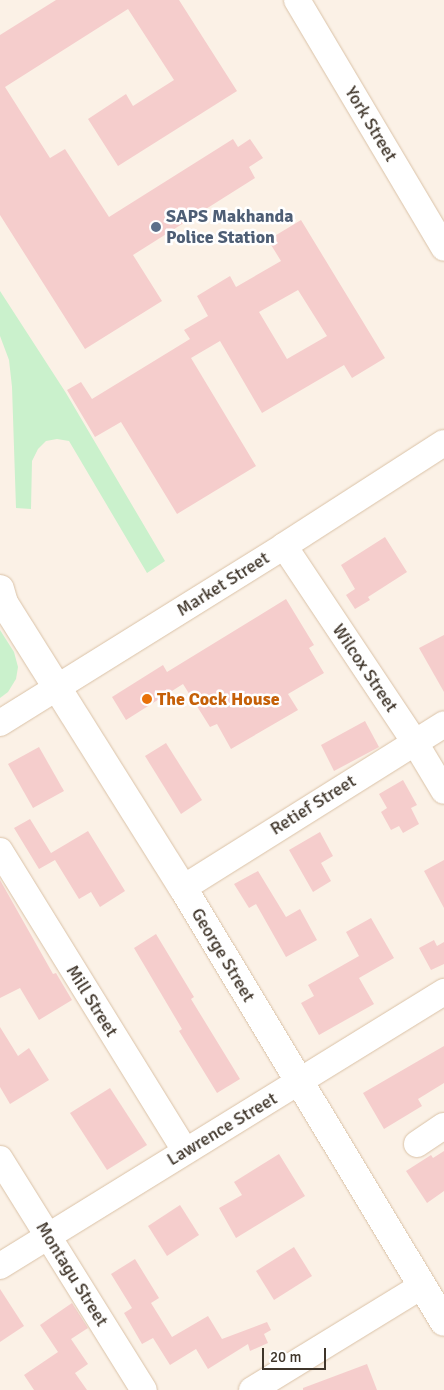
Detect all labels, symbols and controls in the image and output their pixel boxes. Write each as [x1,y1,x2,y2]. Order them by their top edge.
street label: York Street [340,82,402,166]
place label: SAPS Makhanda Police Station [166,206,294,248]
marker: SAPS Makhanda Police Station [150,221,162,233]
street label: Market Street [173,547,273,621]
street label: Wilcox Street [328,620,402,716]
place label: The Cock House [157,688,280,710]
marker: The Cock House [141,693,153,705]
street label: Retief Street [266,770,360,840]
street label: George Street [187,904,259,1006]
street label: Mill Street [61,961,123,1041]
street label: Lawrence Street [163,1088,281,1170]
street label: Montagu Street [31,1218,113,1330]
scale bar [264,1338,328,1370]
text: 20 m [270,1348,301,1366]

